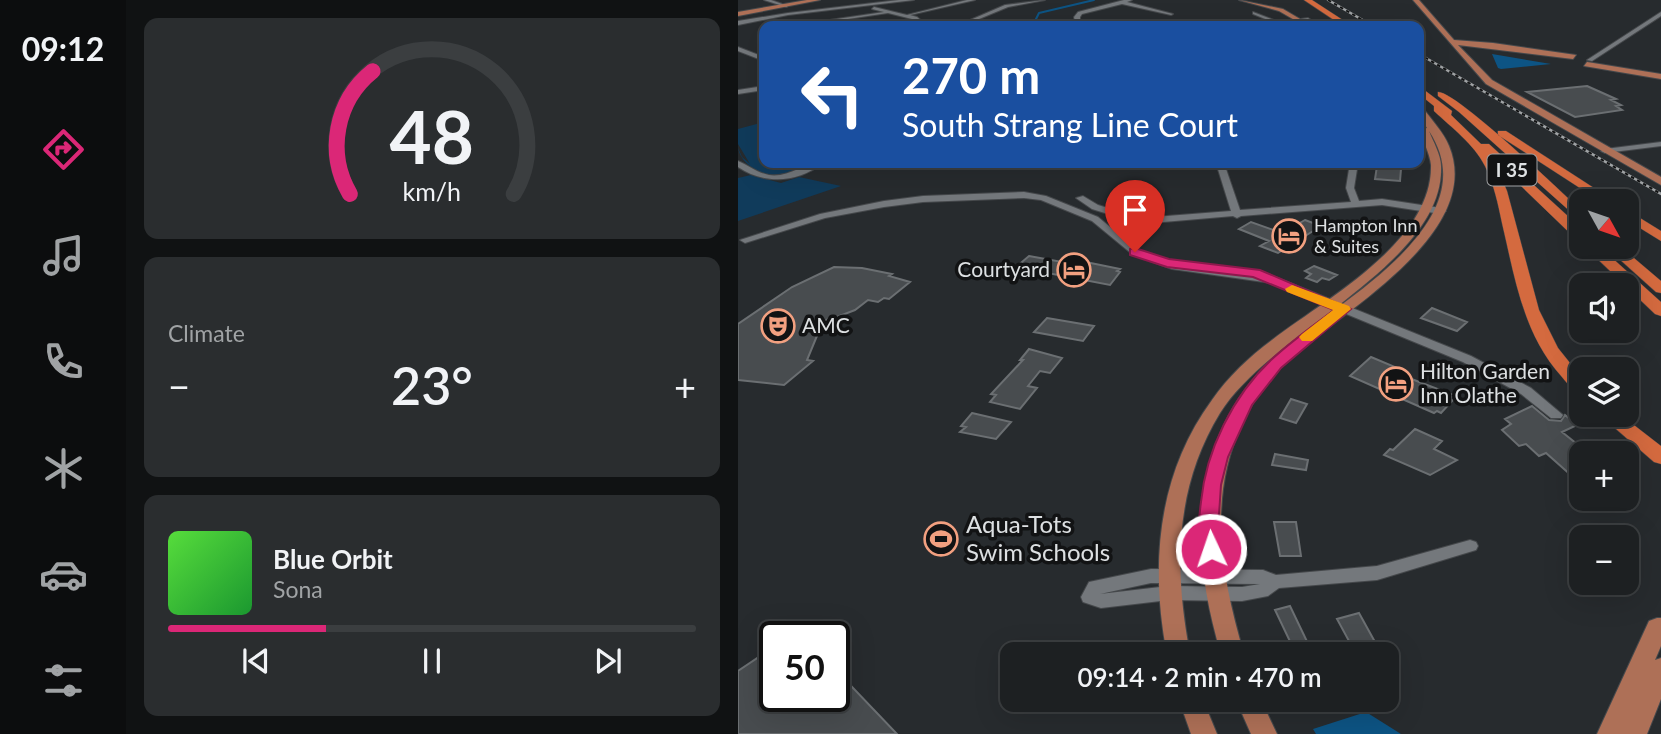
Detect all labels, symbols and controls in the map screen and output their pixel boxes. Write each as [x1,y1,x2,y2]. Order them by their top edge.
text: 09:12 [22,29,104,68]
text: 270 m [902,46,1040,104]
icon: left [787,49,878,140]
text: 48 [390,93,474,181]
text: South Strang Line Court [902,105,1238,144]
icon: directions [39,125,88,174]
road number: I 35 [1488,154,1536,186]
text: km/h [403,176,461,206]
pin [1105,180,1165,252]
north arrow [1569,189,1639,259]
map controls [1569,189,1639,595]
icon: arrive [1116,191,1154,229]
place label: Hampton Inn & Suites [1314,214,1417,257]
hotel icon: Hampton Inn & Suites [1270,217,1308,255]
icon: music [39,231,88,280]
hotel icon: Courtyard [1055,251,1093,289]
place label: Courtyard [957,256,1050,281]
button: sound [1569,273,1639,343]
theatre icon: AMC [759,307,797,345]
place label: AMC [802,312,850,337]
text: Climate [168,319,245,347]
icon: phone [39,337,88,386]
text: 23° [391,354,473,416]
button: layers [1569,357,1639,427]
place label: Hilton Garden Inn Olathe [1420,358,1550,407]
text: − [168,363,190,409]
text: + [674,363,696,409]
hotel icon: Hilton Garden Inn Olathe [1377,365,1415,403]
button: + [1569,441,1639,511]
icon: climate [39,444,88,493]
place label: Aqua-Tots Swim Schools [966,509,1110,566]
position arrow [1174,512,1248,586]
sports icon: Aqua-Tots Swim Schools [922,520,960,558]
button: − [1569,525,1639,595]
text: Blue Orbit [273,543,393,575]
icon: car [39,550,88,599]
text: Sona [273,575,323,603]
speed limit sign: 50 [759,621,850,712]
icon: previous [237,642,275,680]
icon: pause [413,642,451,680]
icon: next [589,642,627,680]
icon: filters [39,656,88,705]
text: 09:14 · 2 min · 470 m [1077,661,1322,693]

